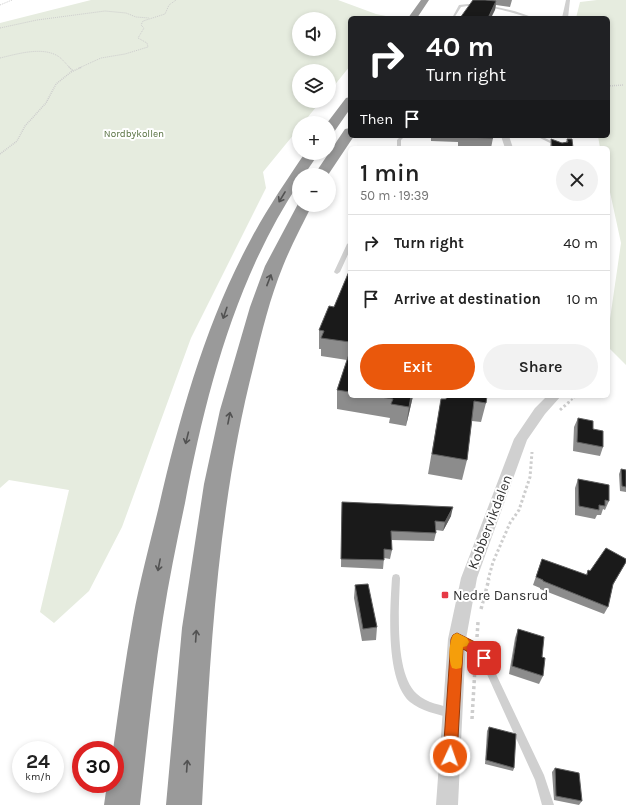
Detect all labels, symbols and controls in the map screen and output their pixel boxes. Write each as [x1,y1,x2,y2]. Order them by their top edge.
map controls [292,12,336,212]
button: sound [292,12,336,56]
text: 40 m [426,30,494,63]
icon: right [360,32,412,84]
button: layers [292,64,336,108]
text: Turn right [426,64,506,86]
icon: arrive [401,108,423,130]
text: Then [360,110,393,128]
button: + [292,116,336,160]
park label: Nordbykollen [104,128,164,140]
text: 1 min [360,159,420,187]
button: close [556,159,598,201]
button: − [292,168,336,212]
text: 50 m · 19:39 [360,188,429,203]
one-way arrow [278,191,286,202]
icon: right [360,232,382,254]
text: Turn right [394,234,464,252]
text: 40 m [563,234,598,252]
one-way arrow [266,274,274,286]
icon: arrive [360,288,382,310]
text: Arrive at destination [394,290,541,308]
text: 10 m [567,290,598,308]
one-way arrow [220,307,228,319]
button: Exit [360,344,475,390]
button: Share [483,344,598,390]
one-way arrow [225,412,233,425]
one-way arrow [182,431,190,444]
street label: Kobbervikdalen [464,472,516,572]
one-way arrow [155,558,163,571]
place label: Nedre Dansrud [453,587,548,604]
marker: Nedre Dansrud [440,590,450,600]
one-way arrow [192,630,199,643]
pin [467,641,501,675]
icon: arrive [473,647,495,669]
position arrow [429,735,471,777]
speed limit sign: 30 [72,741,124,793]
text: 24 [26,750,50,773]
one-way arrow [183,760,190,773]
text: km/h [25,771,51,783]

